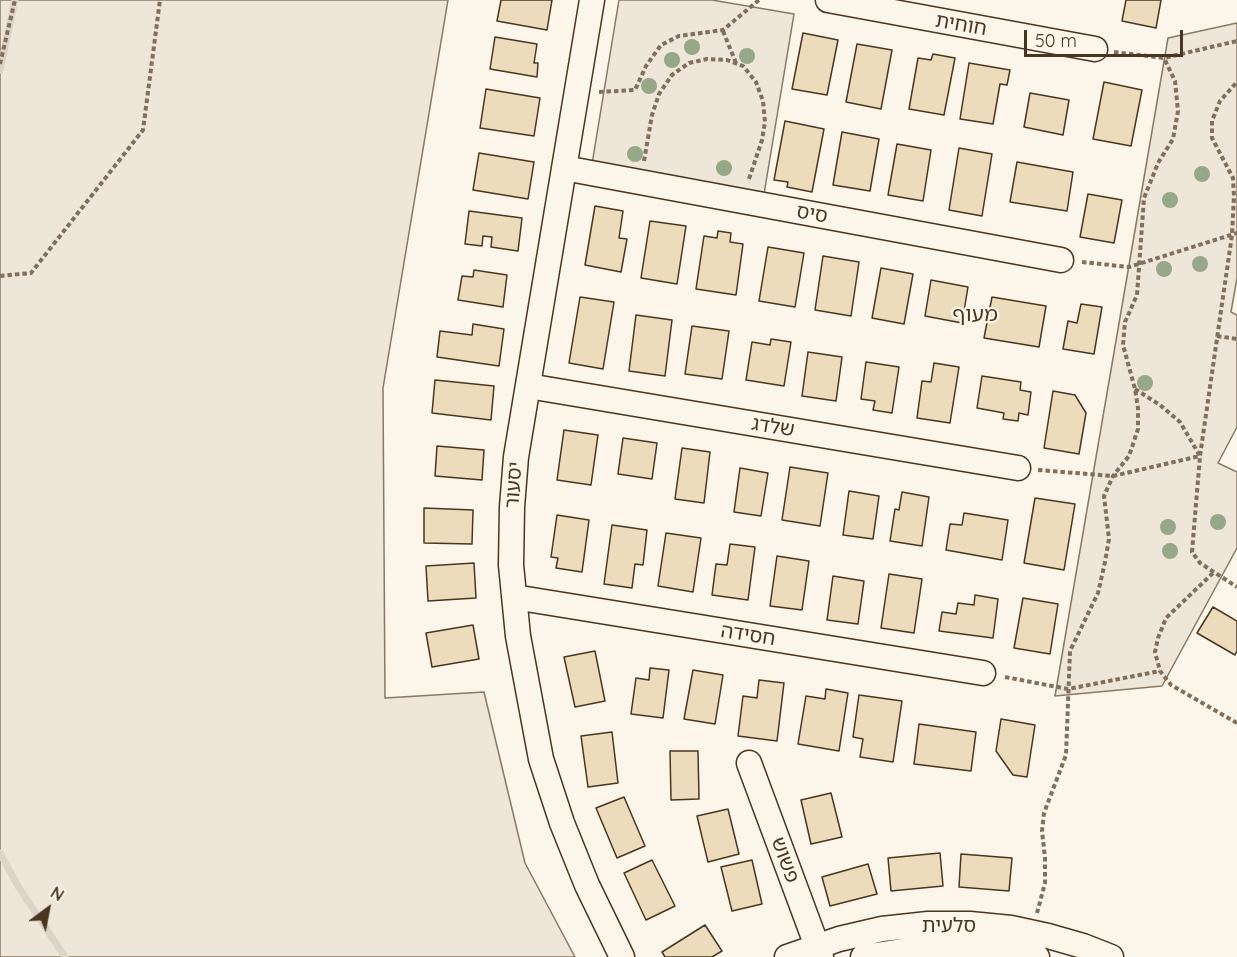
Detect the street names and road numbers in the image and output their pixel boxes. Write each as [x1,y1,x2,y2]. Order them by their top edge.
street label: חוחית [933,9,989,41]
street label: סיס [794,199,830,229]
street label: שלדג [750,412,796,442]
street label: יסעור [500,461,528,509]
street label: חסידה [719,619,777,651]
street label: פשוש [766,834,804,886]
street label: סלעית [922,914,976,938]

